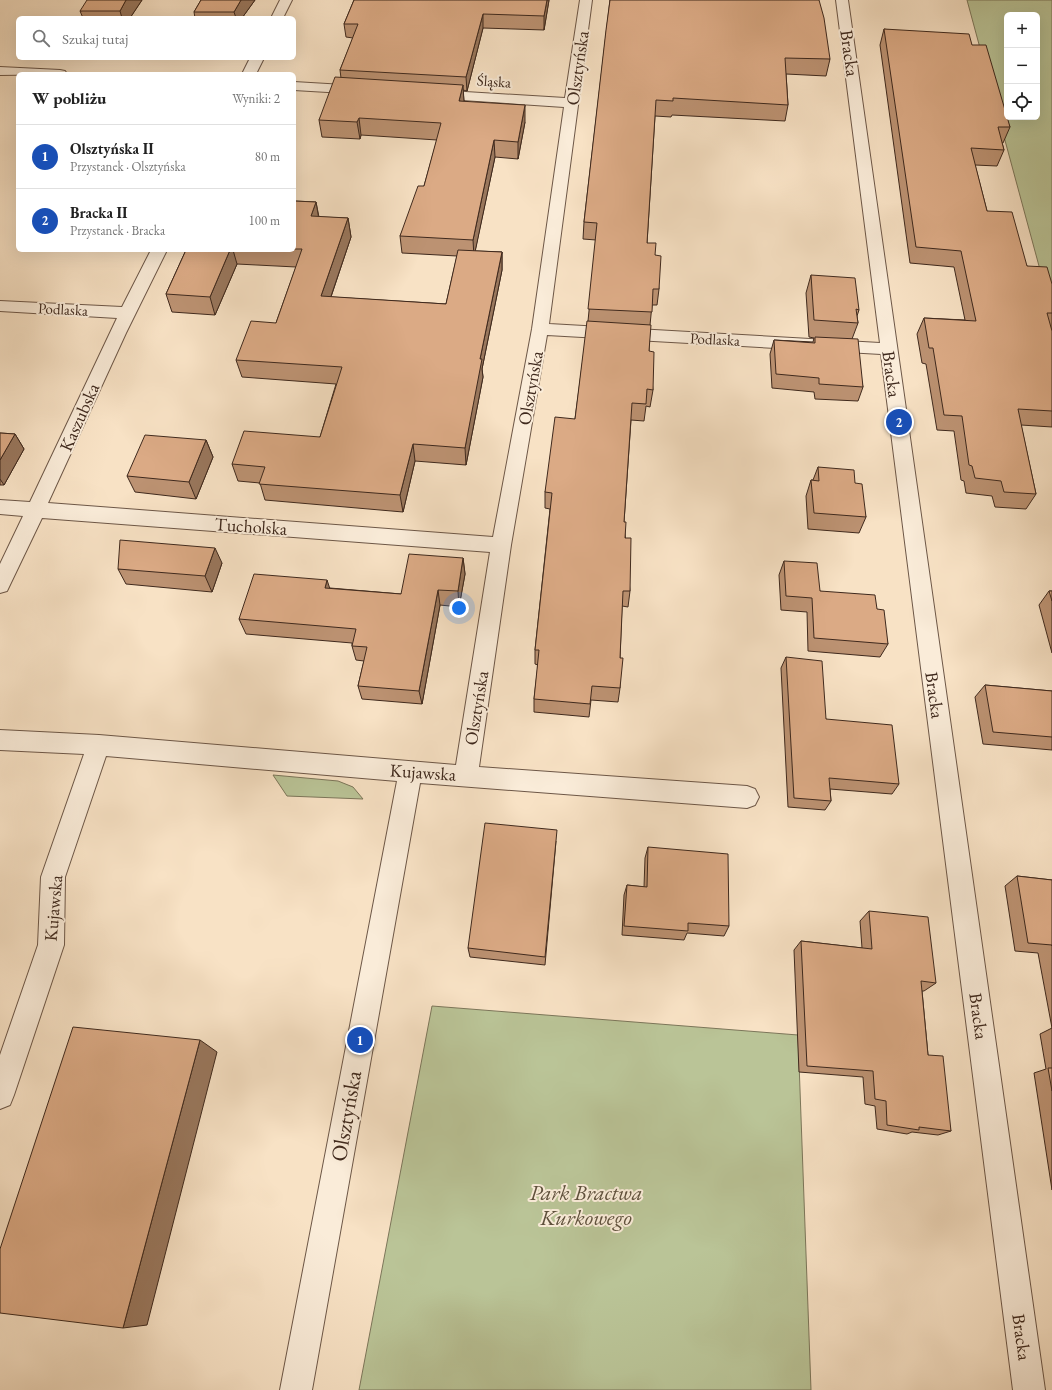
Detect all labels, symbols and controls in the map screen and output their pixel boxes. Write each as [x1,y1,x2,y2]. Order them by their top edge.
map controls [1004,12,1040,120]
button: + [1004,12,1040,48]
search box [16,16,296,60]
icon: search [30,27,52,49]
street label: Olsztyńska [560,28,594,107]
street label: Bracka [835,28,865,79]
text: Szukaj tutaj [62,29,128,48]
button: − [1004,48,1040,84]
street label: Śląska [476,70,512,92]
button: locate [1004,84,1040,120]
text: W pobliżu [32,87,106,109]
text: Wyniki: 2 [232,90,280,107]
text: Olsztyńska II [70,139,154,158]
text: 1 [42,148,48,165]
text: 80 m [255,148,280,165]
text: Przystanek · Olsztyńska [70,158,186,175]
text: Bracka II [70,203,127,222]
text: 2 [42,212,48,229]
text: 100 m [249,212,280,229]
text: Przystanek · Bracka [70,222,165,239]
street label: Podlaska [38,298,88,320]
street label: Podlaska [690,328,740,350]
street label: Olsztyńska [512,348,548,427]
street label: Bracka [877,349,907,400]
street label: Kaszubska [54,379,105,455]
pin: 2 [886,407,912,437]
street label: Tucholska [214,512,289,540]
your location [449,598,469,618]
street label: Olsztyńska [459,668,493,747]
street label: Bracka [920,670,950,721]
street label: Kujawska [389,758,458,786]
street label: Kujawska [39,873,67,942]
street label: Bracka [964,991,994,1042]
pin: 1 [347,1025,373,1055]
street label: Olsztyńska [324,1068,368,1164]
park label: Park Bractwa Kurkowego [529,1178,643,1232]
street label: Bracka [1007,1312,1037,1363]

